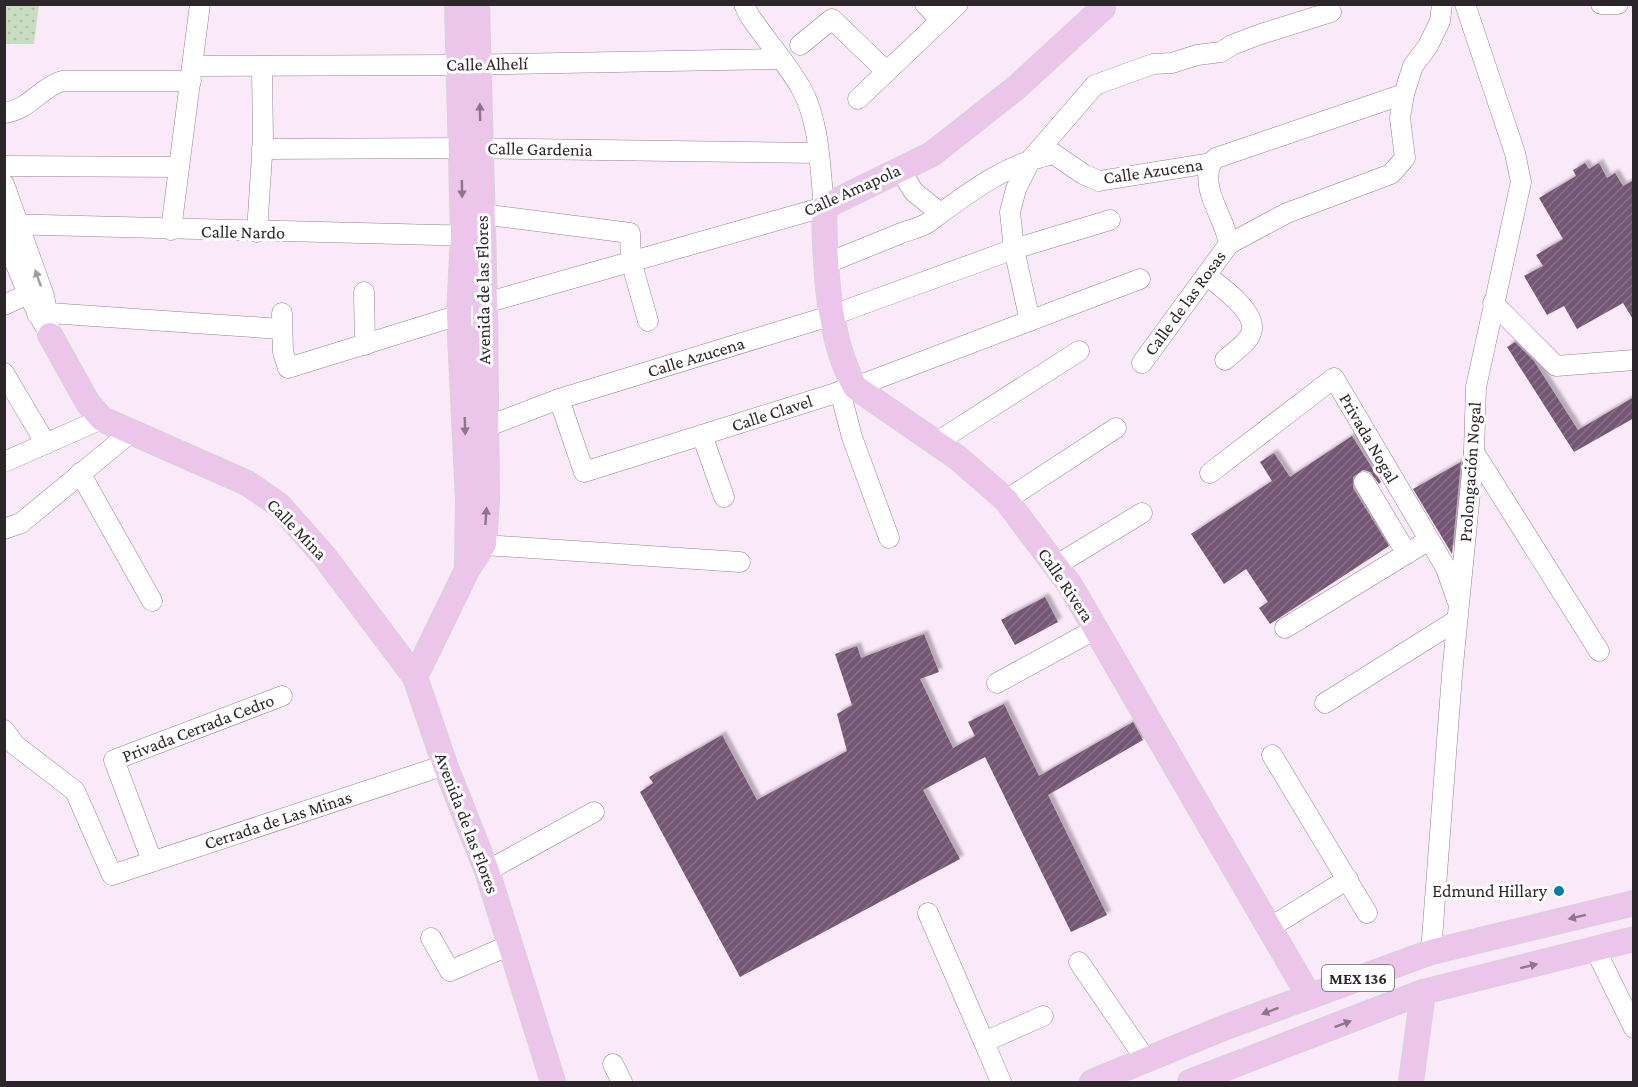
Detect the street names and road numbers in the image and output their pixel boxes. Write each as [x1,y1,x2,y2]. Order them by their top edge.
street label: Calle Alhelí [446,53,529,75]
street label: Calle Gardenia [487,138,593,160]
street label: Calle Azucena [1102,154,1204,188]
street label: Calle Amapola [800,160,904,220]
street label: Avenida de las Flores [472,215,494,365]
street label: Calle Nardo [201,221,285,243]
street label: Calle de las Rosas [1140,247,1230,359]
street label: Calle Azucena [645,333,747,381]
street label: Calle Clavel [729,390,815,435]
street label: Privada Nogal [1335,390,1403,487]
street label: Prolongación Nogal [1455,401,1485,543]
street label: Calle Mina [263,494,331,564]
street label: Calle Rivera [1034,544,1098,626]
street label: Privada Cerrada Cedro [119,690,277,766]
street label: Avenida de las Flores [431,750,503,896]
street label: Cerrada de Las Minas [202,787,354,853]
road number: MEX 136 [1322,965,1394,991]

